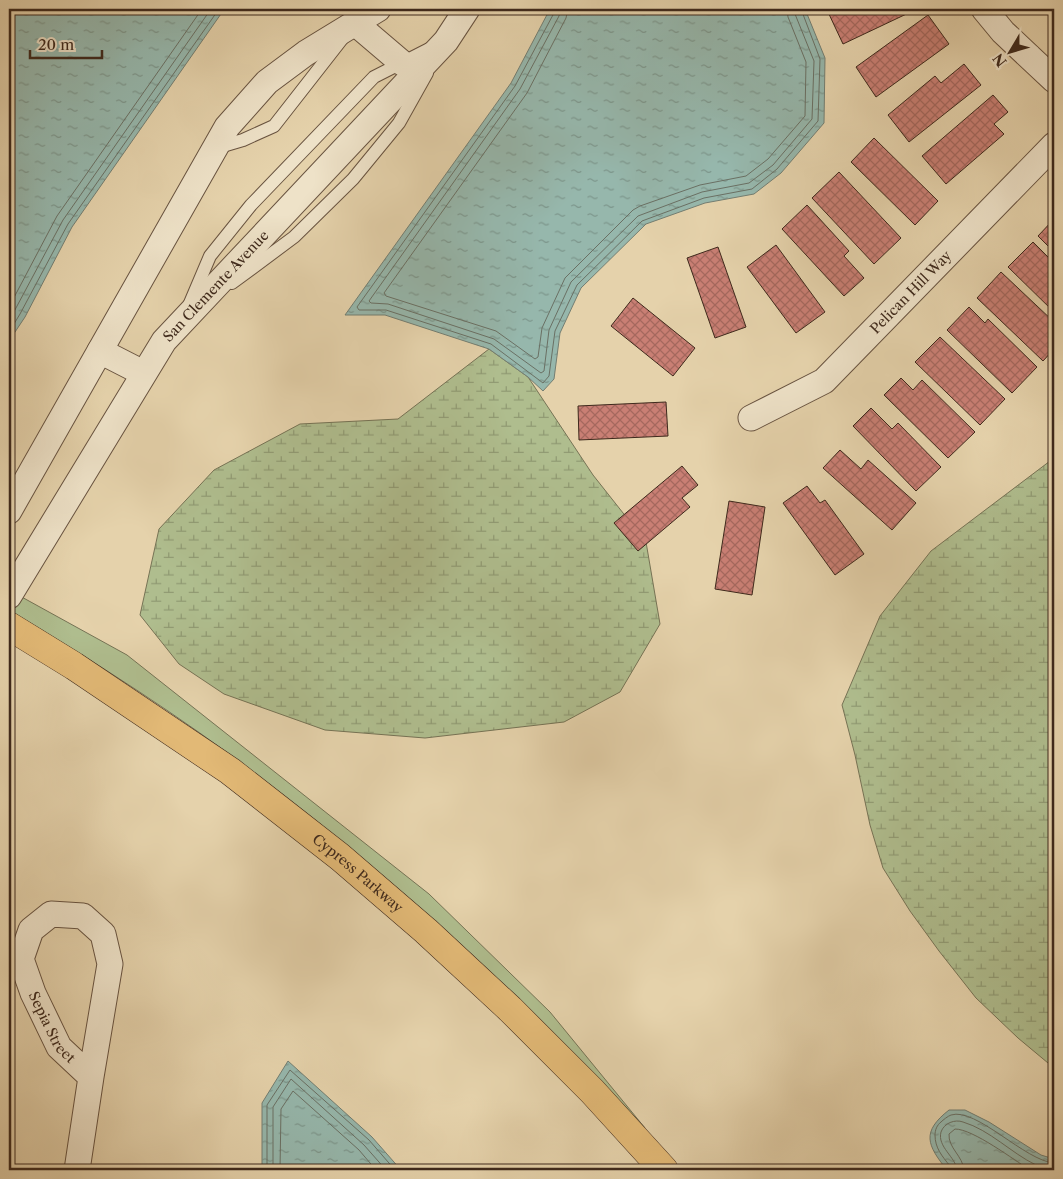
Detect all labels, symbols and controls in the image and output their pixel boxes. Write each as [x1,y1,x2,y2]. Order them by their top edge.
scale bar [30,28,102,60]
north arrow [986,28,1036,78]
text: 20 m [38,35,74,54]
text: N [989,50,1011,70]
street label: San Clemente Avenue [159,226,273,345]
street label: Pelican Hill Way [866,247,955,337]
street label: Cypress Parkway [309,830,407,916]
street label: Sepia Street [25,989,79,1067]

